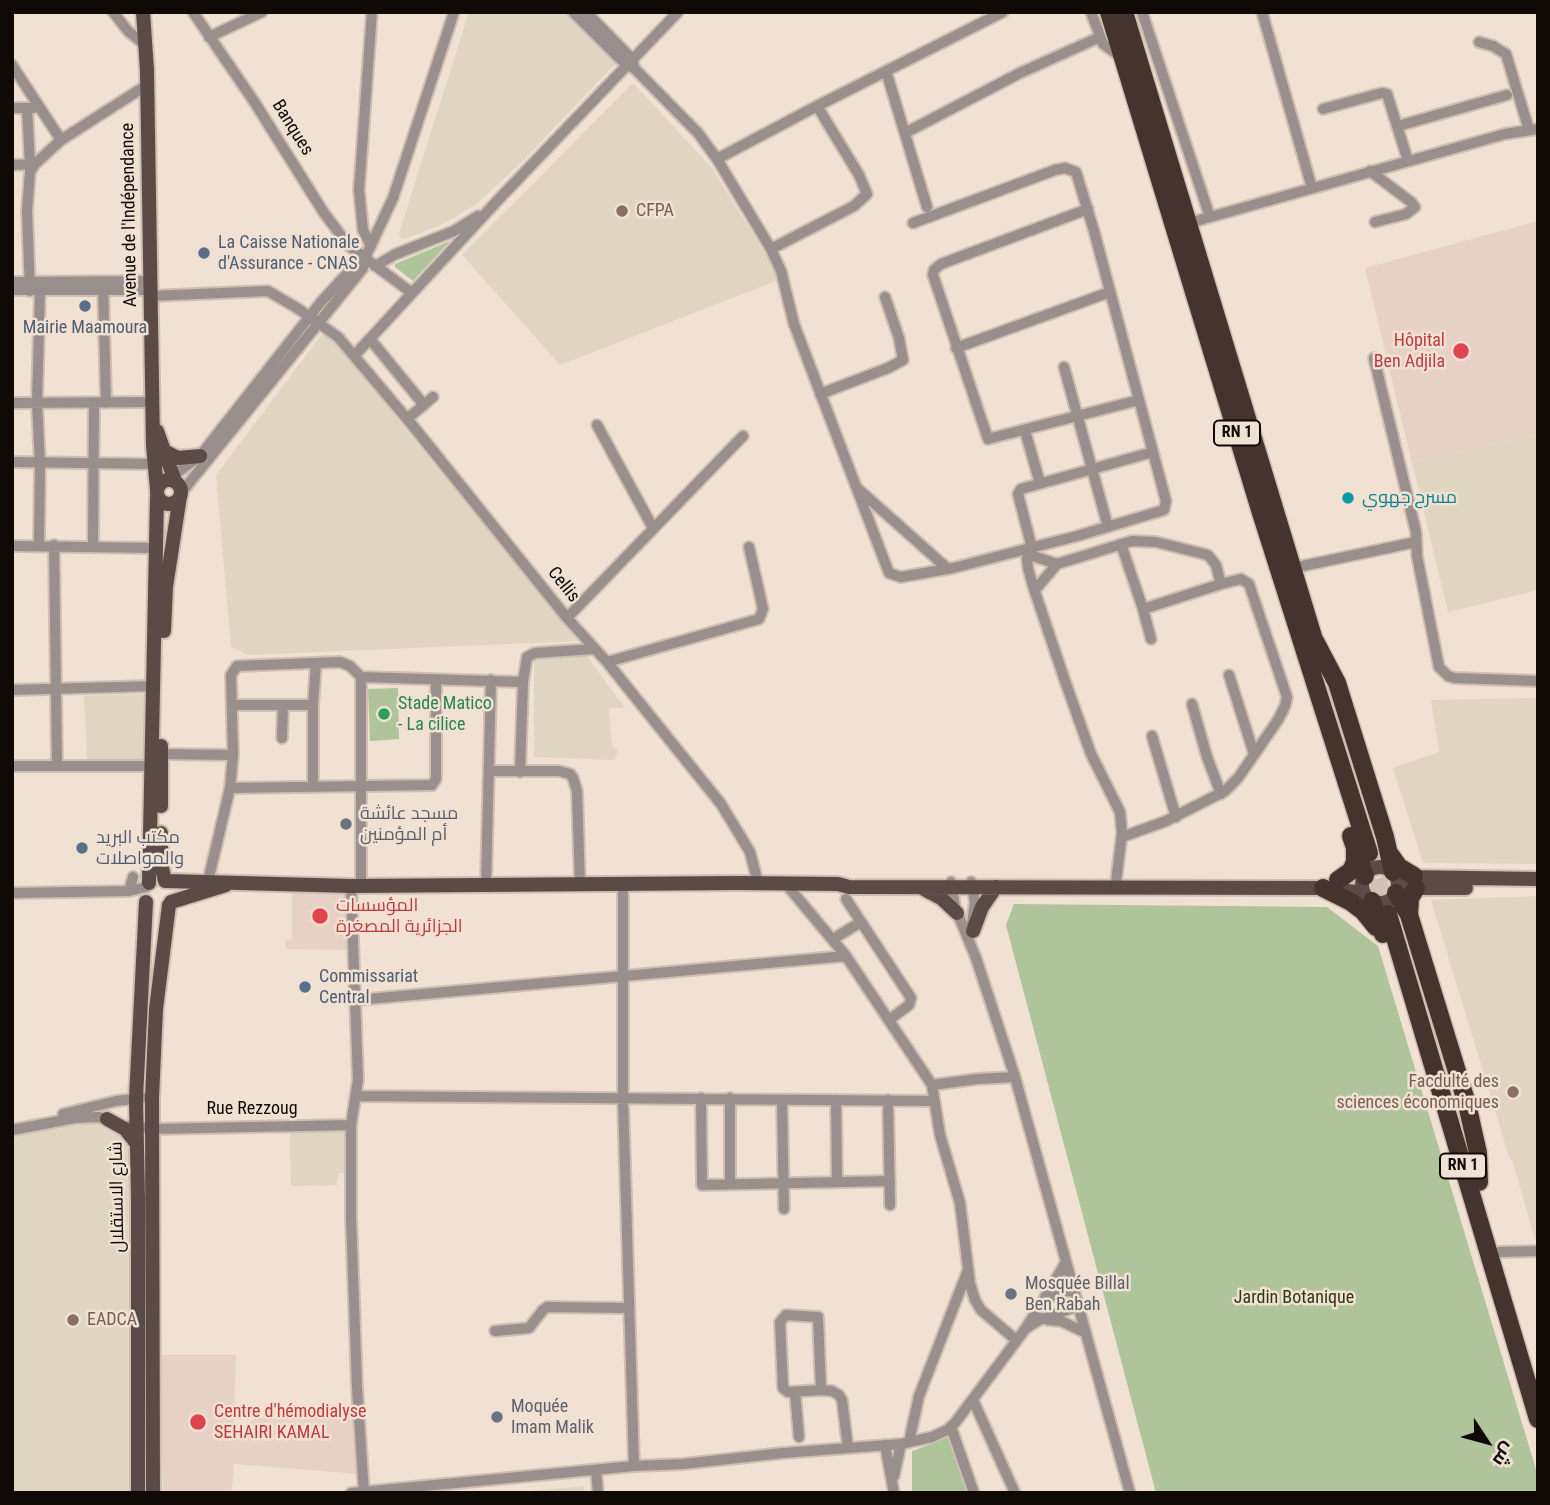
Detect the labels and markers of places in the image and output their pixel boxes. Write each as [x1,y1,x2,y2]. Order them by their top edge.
place label: CFPA [636,200,674,222]
marker: CFPA [614,203,630,219]
place label: La Caisse Nationale d'Assurance - CNAS [218,232,359,274]
marker: La Caisse Nationale d'Assurance - CNAS [196,245,212,261]
marker: Mairie Maamoura [77,298,93,314]
place label: Mairie Maamoura [23,317,147,339]
place label: Hôpital Ben Adjila [1374,330,1445,372]
marker: Hôpital Ben Adjila [1451,341,1471,361]
place label: مسرح جهوي [1362,487,1457,509]
marker: مسرح جهوي [1340,490,1356,506]
place label: Stade Matico - La cilice [398,693,492,736]
marker: Stade Matico - La cilice [376,706,392,722]
place label: مسجد عائشة أم المؤمنين [360,803,458,846]
marker: مسجد عائشة أم المؤمنين [338,816,354,832]
place label: مكتب البريد والمواصلات [96,827,184,870]
marker: مكتب البريد والمواصلات [74,840,90,856]
place label: المؤسسات الجزائرية المصغرة [336,895,463,937]
marker: المؤسسات الجزائرية المصغرة [310,906,330,926]
place label: Commissariat Central [319,966,418,1009]
marker: Commissariat Central [297,979,313,995]
place label: Facdulté des sciences économiques [1337,1071,1499,1114]
marker: Facdulté des sciences économiques [1505,1084,1521,1100]
place label: Mosquée Billal Ben Rabah [1025,1273,1130,1316]
marker: Mosquée Billal Ben Rabah [1003,1286,1019,1302]
place label: EADCA [87,1309,137,1331]
marker: EADCA [65,1312,81,1328]
place label: Moquée Imam Malik [511,1396,594,1438]
place label: Centre d'hémodialyse SEHAIRI KAMAL [214,1401,366,1444]
marker: Moquée Imam Malik [489,1409,505,1425]
marker: Centre d'hémodialyse SEHAIRI KAMAL [188,1412,208,1432]

